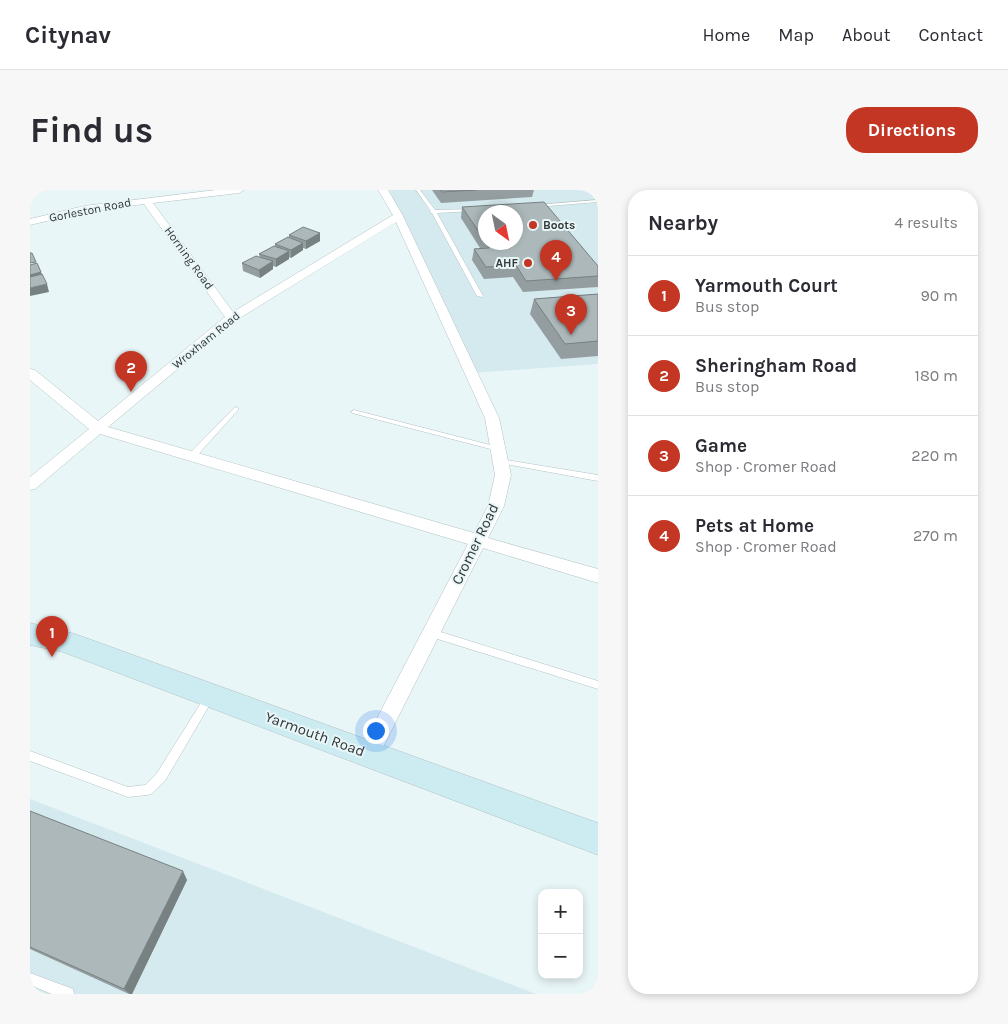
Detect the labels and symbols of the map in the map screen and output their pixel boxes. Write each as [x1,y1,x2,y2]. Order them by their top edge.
street label: Gorleston Road [48,195,132,225]
north arrow [478,205,523,250]
place label: Boots [543,218,575,232]
marker: Boots [527,219,539,231]
street label: Horning Road [162,224,216,292]
pin: 4 [540,240,572,281]
place label: AHF [495,256,518,270]
marker: AHF [522,257,534,269]
pin: 3 [555,294,587,335]
street label: Wroxham Road [169,308,243,372]
pin: 2 [115,351,147,392]
street label: Cromer Road [448,500,502,588]
pin: 1 [36,616,68,657]
street label: Yarmouth Road [263,708,367,760]
your location [363,718,389,744]

